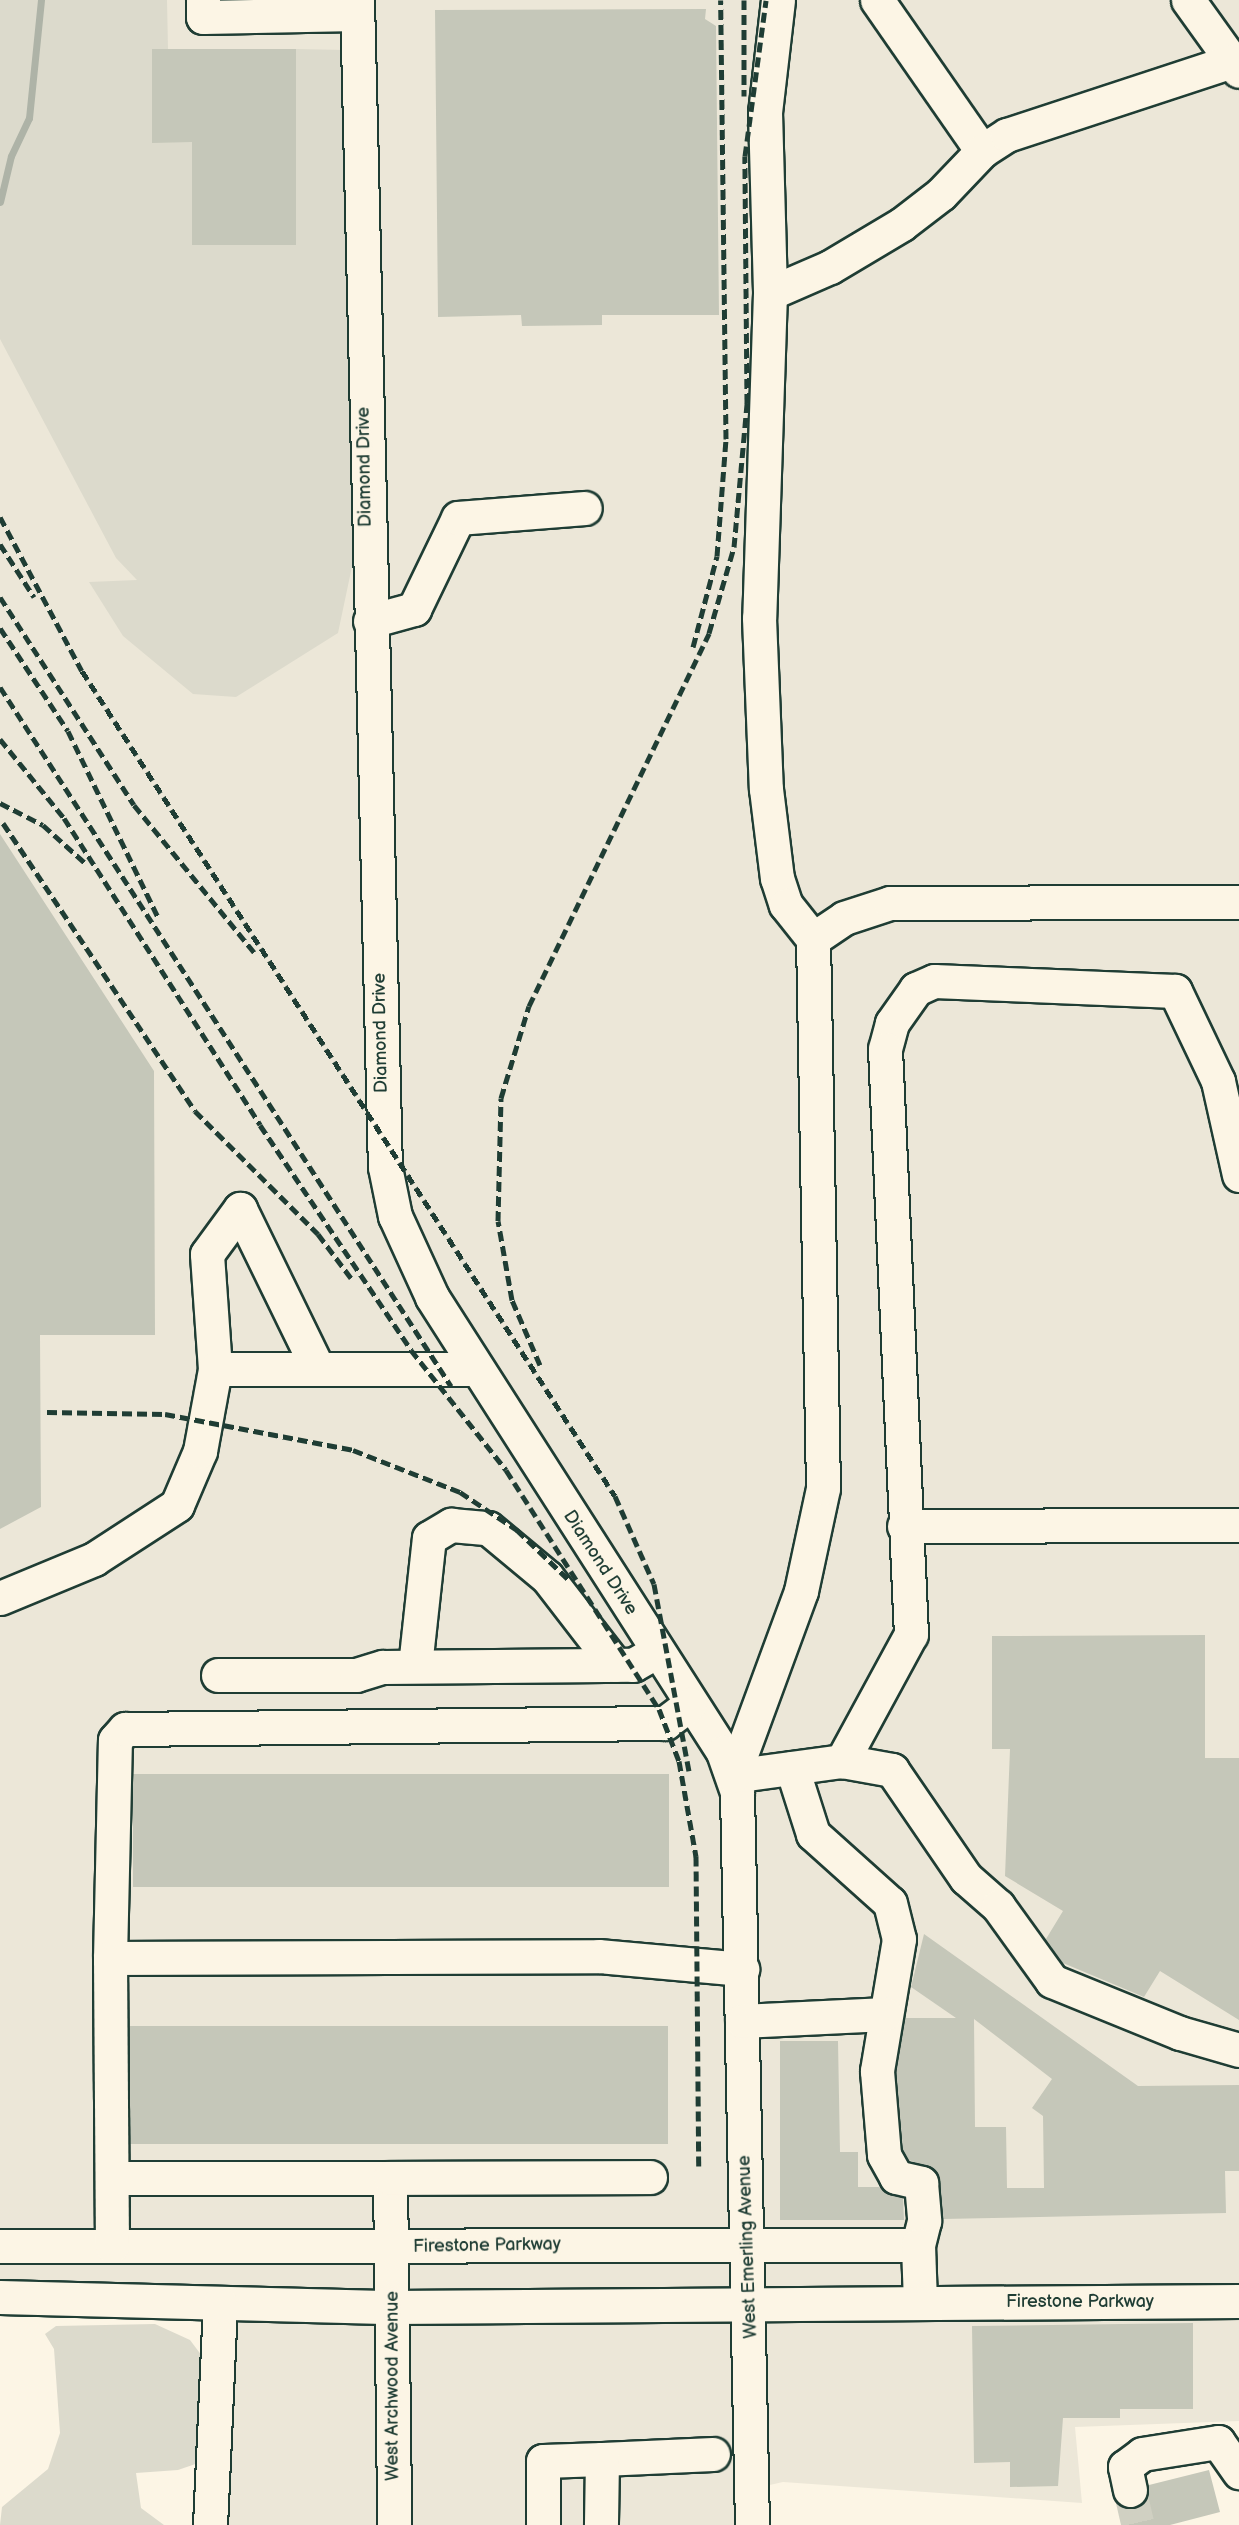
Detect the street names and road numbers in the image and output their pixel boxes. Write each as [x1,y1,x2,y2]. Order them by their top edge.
street label: Diamond Drive [353,407,377,527]
street label: Diamond Drive [369,973,393,1093]
street label: Diamond Drive [558,1507,642,1619]
street label: West Emerling Avenue [734,2155,762,2339]
street label: Firestone Parkway [413,2234,561,2258]
street label: West Archwood Avenue [382,2291,404,2481]
street label: Firestone Parkway [1006,2291,1154,2313]

